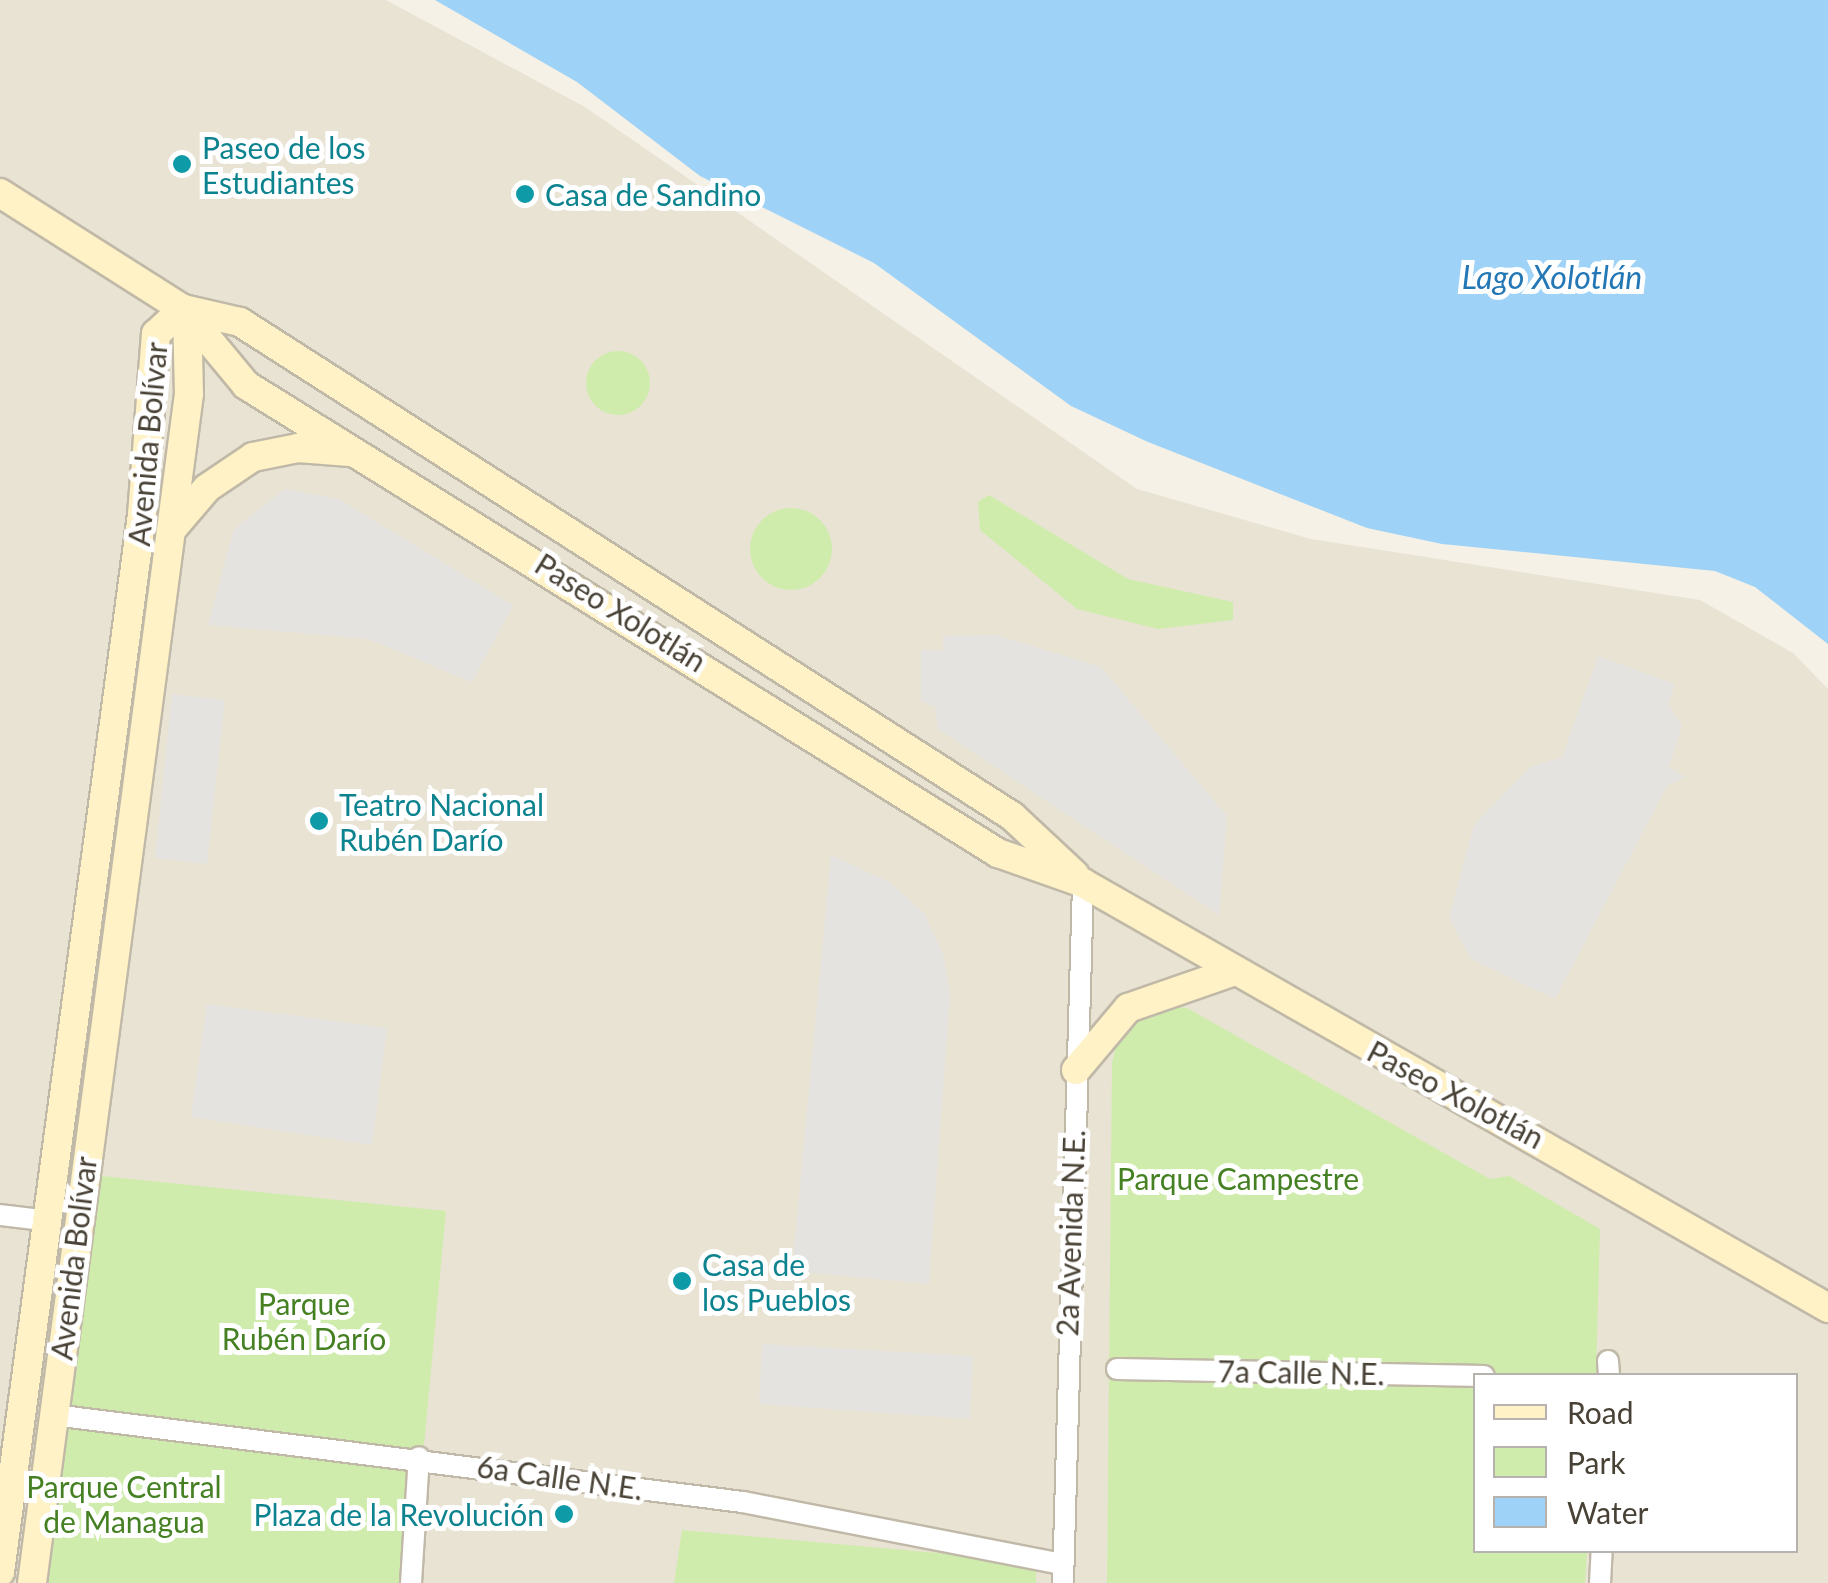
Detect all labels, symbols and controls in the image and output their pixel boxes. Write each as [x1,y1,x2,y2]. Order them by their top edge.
place label: Paseo de los Estudiantes [202,129,365,200]
marker: Paseo de los Estudiantes [171,153,193,175]
place label: Casa de Sandino [545,176,761,212]
marker: Casa de Sandino [514,183,536,205]
water label: Lago Xolotlán [1462,258,1642,296]
street label: Avenida Bolívar [120,340,174,548]
street label: Paseo Xolotlán [529,545,713,679]
place label: Teatro Nacional Rubén Darío [339,786,544,856]
marker: Teatro Nacional Rubén Darío [308,810,330,832]
street label: Paseo Xolotlán [1362,1032,1550,1156]
street label: 2a Avenida N.E. [1048,1129,1092,1337]
street label: Avenida Bolívar [43,1154,103,1362]
park label: Parque Campestre [1117,1160,1359,1196]
place label: Casa de los Pueblos [702,1246,851,1316]
marker: Casa de los Pueblos [671,1270,693,1292]
park label: Parque Rubén Darío [222,1285,386,1356]
street label: 7a Calle N.E. [1217,1353,1385,1391]
legend [1473,1373,1798,1553]
text: Road [1567,1394,1634,1430]
text: Park [1567,1444,1626,1480]
street label: 6a Calle N.E. [475,1448,645,1506]
park label: Parque Central de Managua [26,1468,222,1538]
text: Water [1567,1494,1649,1530]
place label: Plaza de la Revolución [253,1496,544,1532]
marker: Plaza de la Revolución [553,1503,575,1525]

